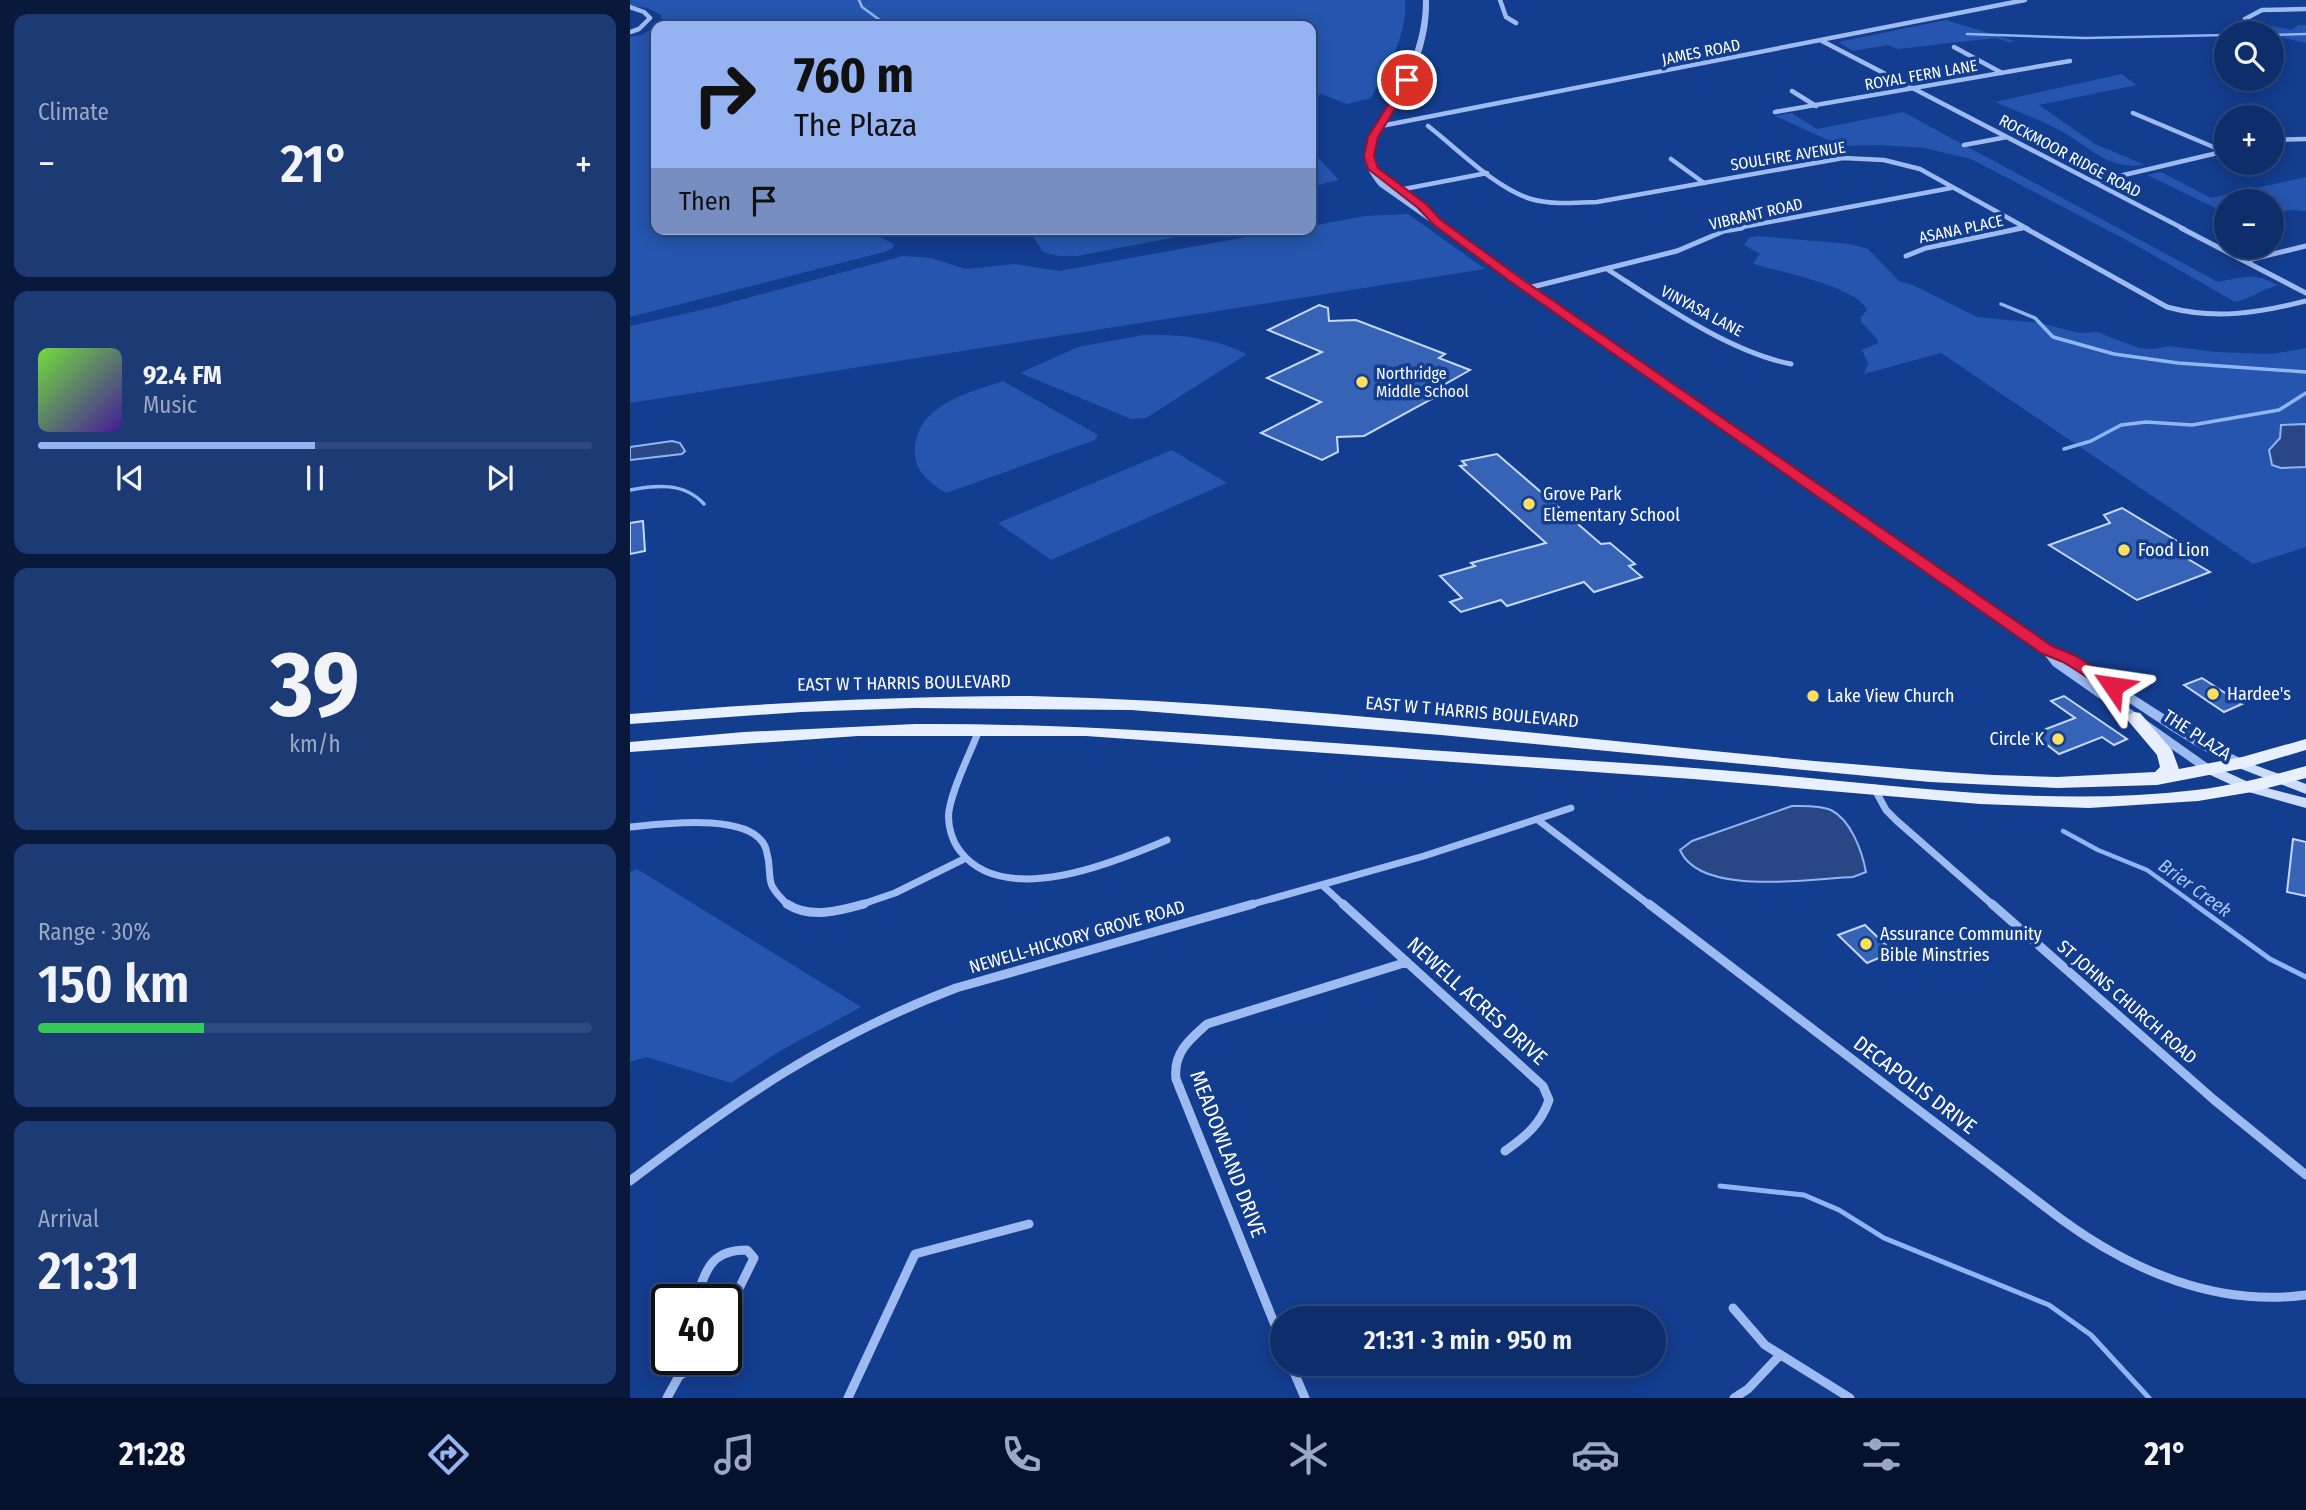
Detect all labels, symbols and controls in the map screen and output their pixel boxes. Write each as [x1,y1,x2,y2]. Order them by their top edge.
map controls [2214,21,2284,259]
button: search [2214,21,2284,91]
street label: JAMES ROAD [1660,35,1742,69]
text: 760 m [794,46,914,105]
icon: right [679,49,770,140]
pin [1377,50,1437,110]
street label: ROYAL FERN LANE [1863,56,1979,94]
icon: arrive [1388,61,1426,99]
text: Climate [38,98,109,126]
button: + [2214,105,2284,175]
text: The Plaza [794,106,917,144]
street label: ROCKMOOR RIDGE ROAD [1996,111,2144,201]
text: 21° [280,133,349,196]
street label: SOULFIRE AVENUE [1729,138,1847,174]
text: − [38,141,55,187]
text: + [575,141,592,187]
icon: arrive [745,182,783,220]
text: Then [679,186,731,217]
button: − [2214,189,2284,259]
street label: VIBRANT ROAD [1707,194,1805,234]
street label: ASANA PLACE [1917,211,2005,247]
street label: VINYASA LANE [1658,281,1746,341]
text: 92.4 FM [143,360,222,391]
place label: Northridge Middle School [1376,364,1469,401]
marker: Northridge Middle School [1354,374,1370,390]
text: Music [143,391,197,419]
icon: previous [111,459,149,497]
icon: pause [296,459,334,497]
icon: next [481,459,519,497]
place label: Grove Park Elementary School [1543,483,1680,526]
marker: Grove Park Elementary School [1521,496,1537,512]
place label: Food Lion [2138,539,2210,561]
marker: Food Lion [2116,542,2132,558]
text: 39 [270,630,360,739]
position arrow [2076,649,2150,723]
street label: EAST W T HARRIS BOULEVARD [797,670,1011,696]
place label: Hardee's [2227,683,2291,705]
place label: Lake View Church [1827,685,1954,707]
marker: Hardee's [2205,686,2221,702]
marker: Lake View Church [1805,688,1821,704]
street label: EAST W T HARRIS BOULEVARD [1364,692,1580,732]
street label: THE PLAZA [2159,705,2236,765]
place label: Circle K [1990,728,2044,750]
text: km/h [289,730,341,758]
marker: Circle K [2050,731,2066,747]
water label: Brier Creek [2154,854,2236,922]
street label: NEWELL-HICKORY GROVE ROAD [966,896,1188,978]
text: Range · 30% [38,918,151,946]
place label: Assurance Community Bible Minstries [1880,923,2042,966]
street label: NEWELL ACRES DRIVE [1402,931,1552,1071]
street label: ST JOHNS CHURCH ROAD [2053,935,2201,1069]
marker: Assurance Community Bible Minstries [1858,936,1874,952]
text: 150 km [38,953,190,1016]
street label: DECAPOLIS DRIVE [1848,1030,1982,1140]
street label: MEADOWLAND DRIVE [1184,1067,1272,1241]
text: Arrival [38,1205,99,1233]
text: 21:31 [38,1240,140,1303]
speed limit sign: 40 [651,1284,742,1375]
text: 21:31 · 3 min · 950 m [1364,1325,1572,1356]
icon: directions [424,1430,473,1479]
icon: music [710,1430,759,1479]
icon: phone [997,1430,1046,1479]
icon: climate [1284,1430,1333,1479]
icon: car [1571,1430,1620,1479]
icon: filters [1857,1430,1906,1479]
text: 21:28 [119,1435,186,1473]
text: 21° [2144,1435,2187,1473]

